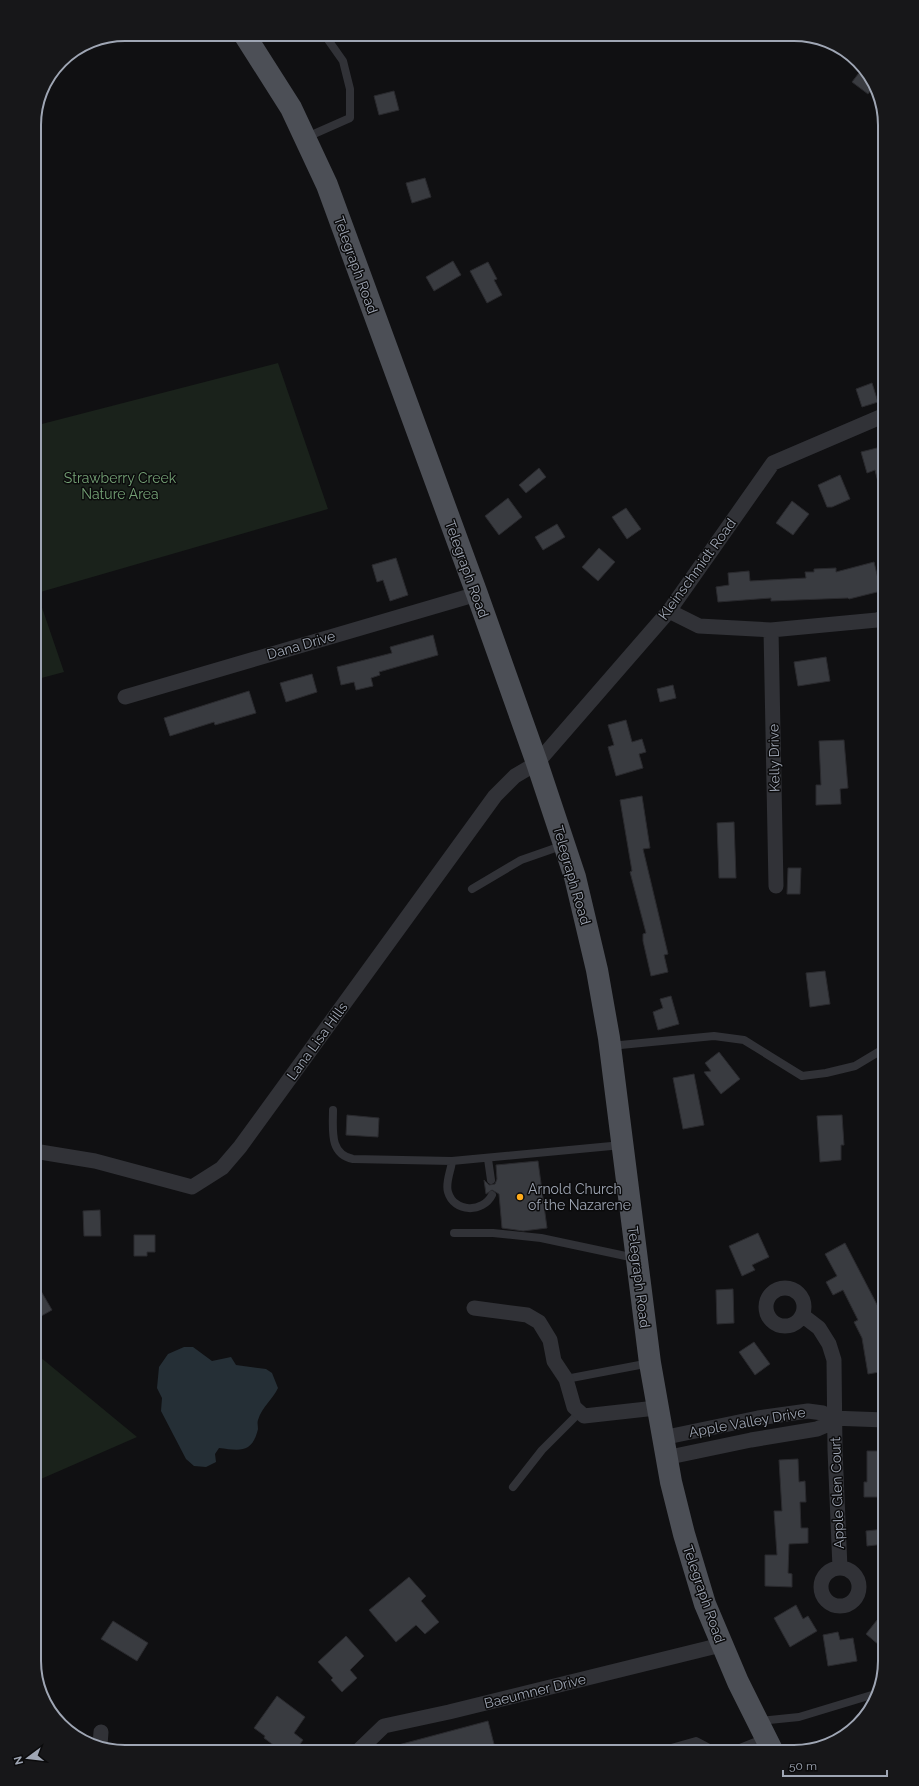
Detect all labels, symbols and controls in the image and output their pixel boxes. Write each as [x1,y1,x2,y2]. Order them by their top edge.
street label: Telegraph Road [331,214,381,316]
park label: Strawberry Creek Nature Area [64,470,177,502]
street label: Kleinschmidt Road [655,515,739,623]
street label: Telegraph Road [442,518,492,620]
street label: Dana Drive [265,628,337,662]
street label: Kelly Drive [765,724,783,792]
street label: Telegraph Road [550,824,594,926]
street label: Lana Lisa Hills [283,999,351,1083]
place label: Arnold Church of the Nazarene [528,1181,631,1213]
marker: Arnold Church of the Nazarene [515,1192,525,1202]
street label: Telegraph Road [625,1225,653,1329]
street label: Apple Valley Drive [687,1404,807,1440]
street label: Apple Glen Court [827,1436,847,1549]
street label: Telegraph Road [680,1543,728,1645]
street label: Baeumner Drive [482,1671,588,1711]
north arrow [8,1738,48,1778]
scale bar [783,1752,887,1778]
text: N [11,1755,26,1766]
text: 50 m [789,1759,817,1773]

